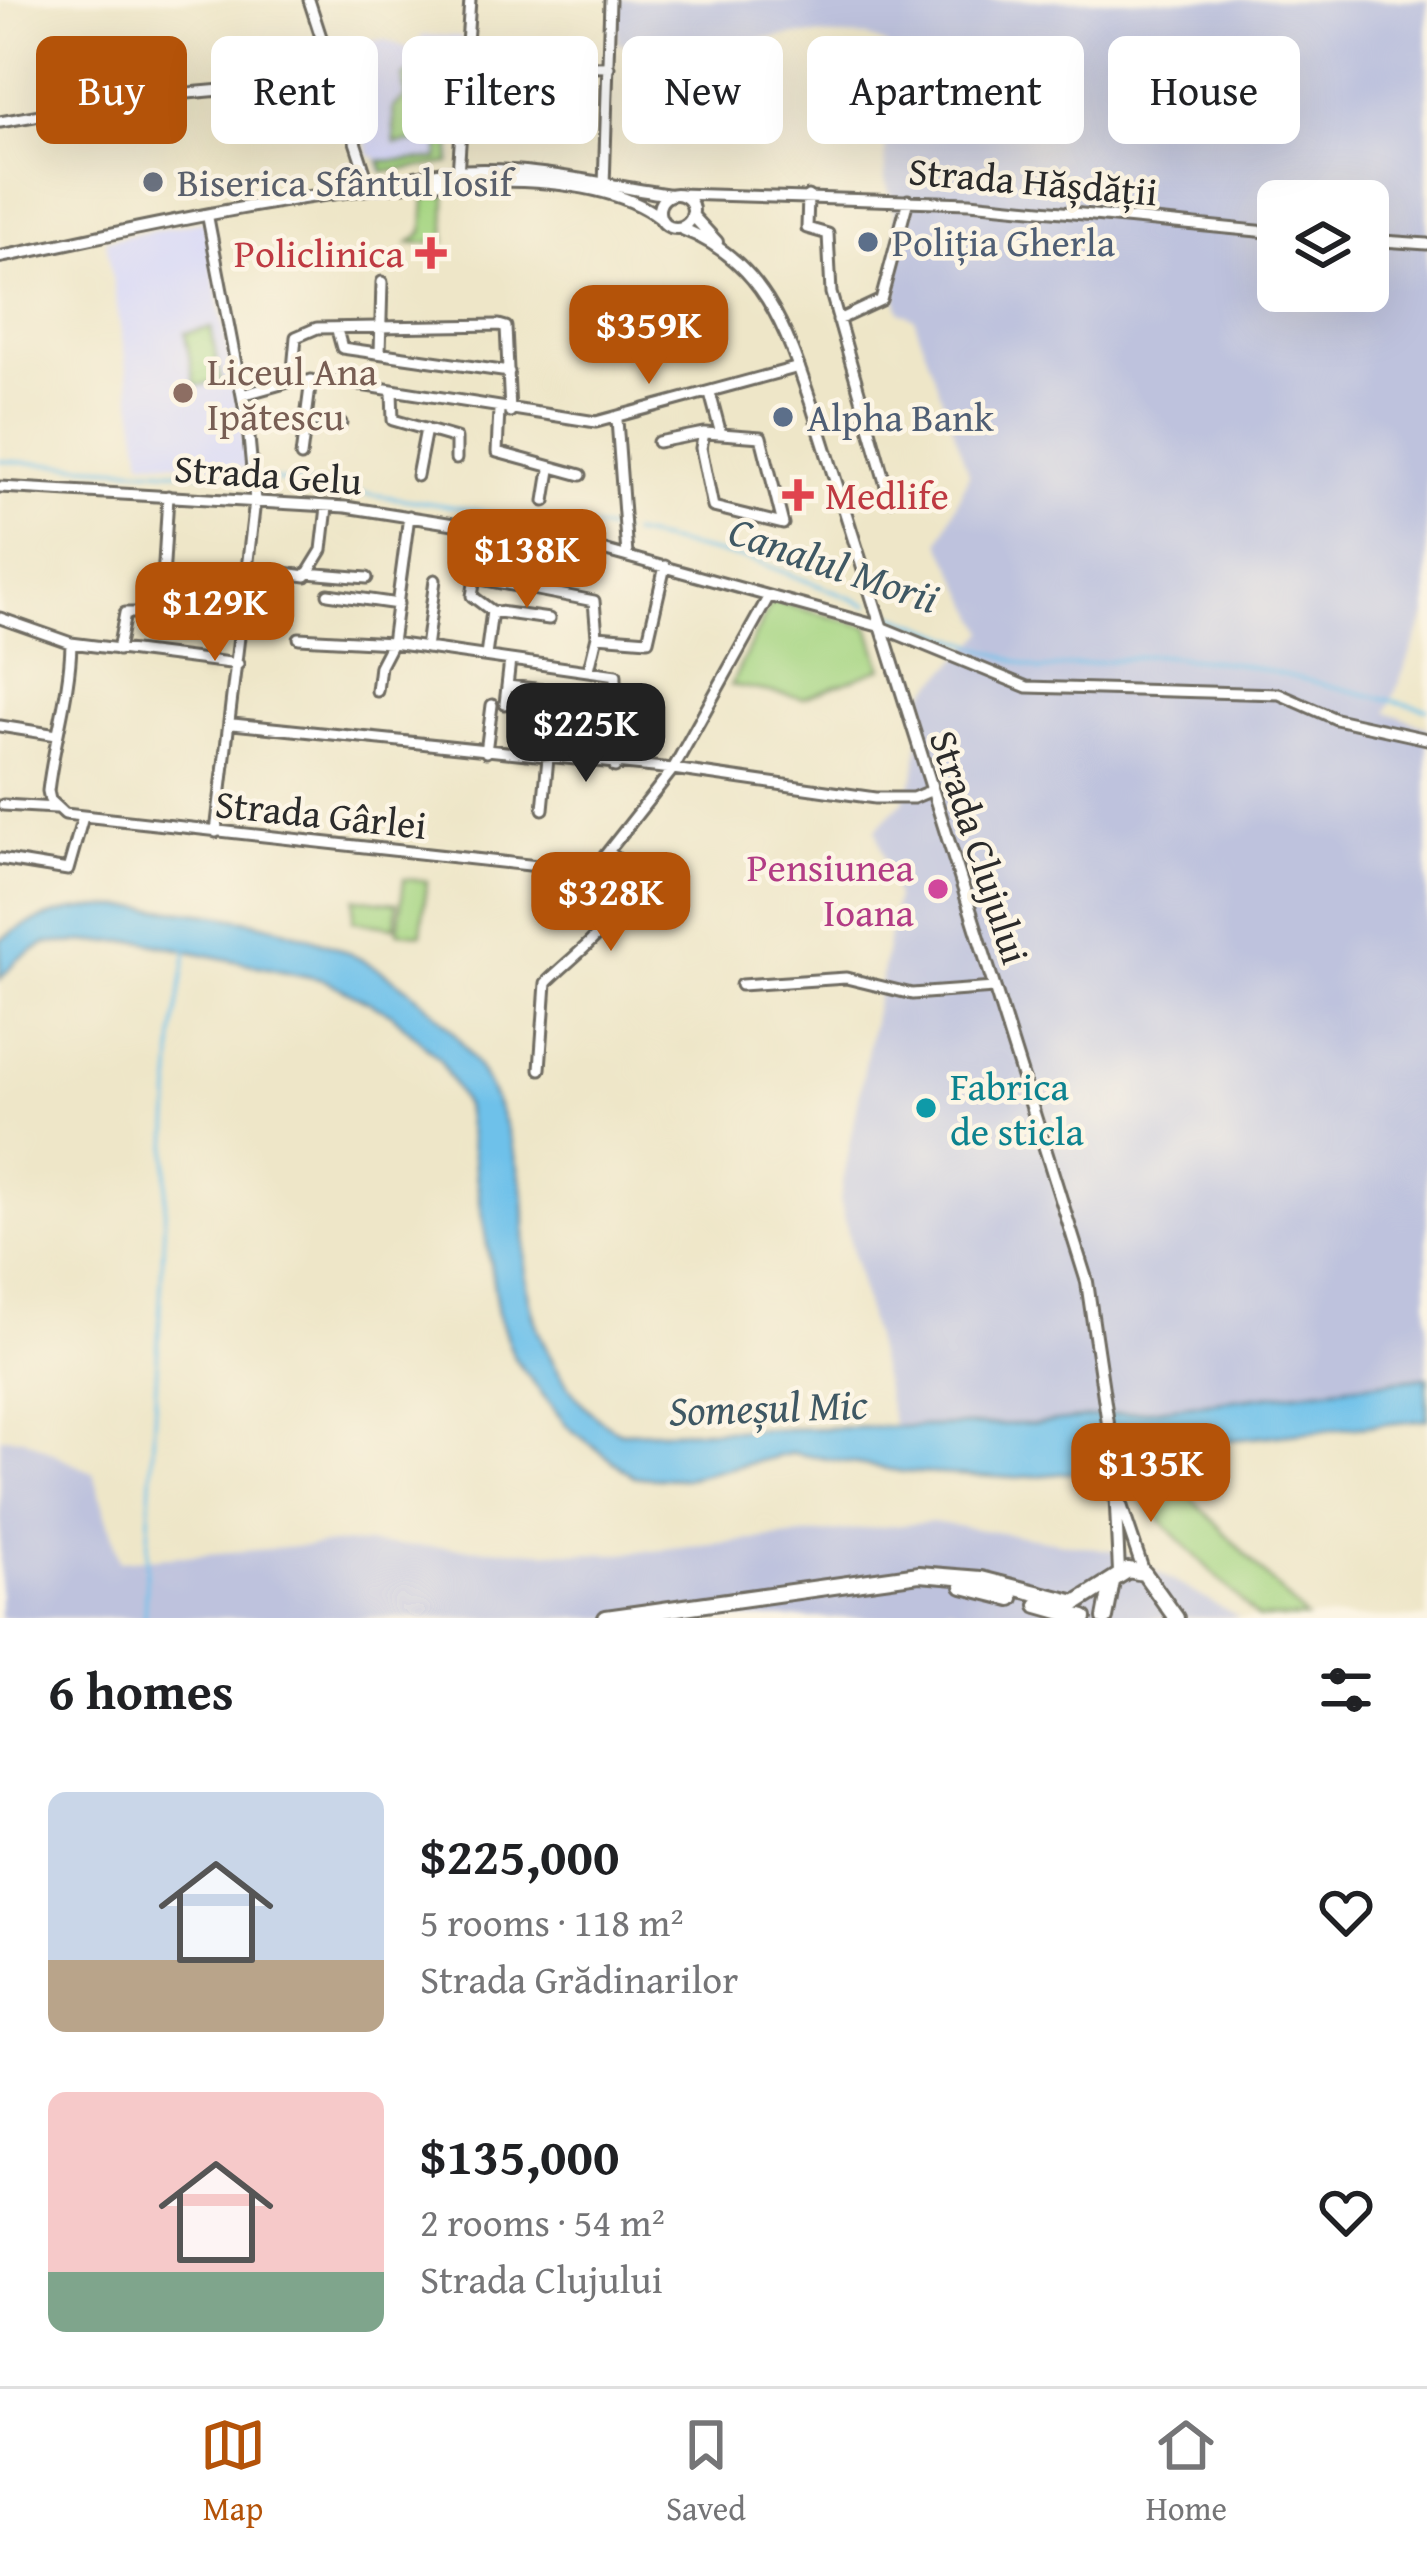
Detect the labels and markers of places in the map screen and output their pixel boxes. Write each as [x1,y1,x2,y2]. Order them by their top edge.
place label: Biserica Sfântul Iosif [177,153,517,210]
marker: Biserica Sfântul Iosif [140,169,166,195]
place label: Poliția Gherla [892,213,1116,270]
place label: Policlinica [234,224,405,281]
marker: Poliția Gherla [855,229,881,255]
marker: Policlinica [415,237,447,269]
pin: $359K [565,285,733,387]
place label: Liceul Ana Ipătescu [207,342,378,444]
marker: Liceul Ana Ipătescu [170,380,196,406]
place label: Alpha Bank [807,388,994,445]
marker: Alpha Bank [770,404,796,430]
place label: Medlife [825,466,949,523]
marker: Medlife [782,479,814,511]
pin: $138K [443,509,611,611]
pin: $129K [131,562,299,664]
pin: $225K [502,683,670,785]
place label: Pensiunea Ioana [747,838,915,940]
pin: $328K [527,852,695,954]
marker: Pensiunea Ioana [925,876,951,902]
place label: Fabrica de sticla [950,1057,1085,1159]
marker: Fabrica de sticla [913,1095,939,1121]
pin: $135K [1067,1423,1235,1525]

